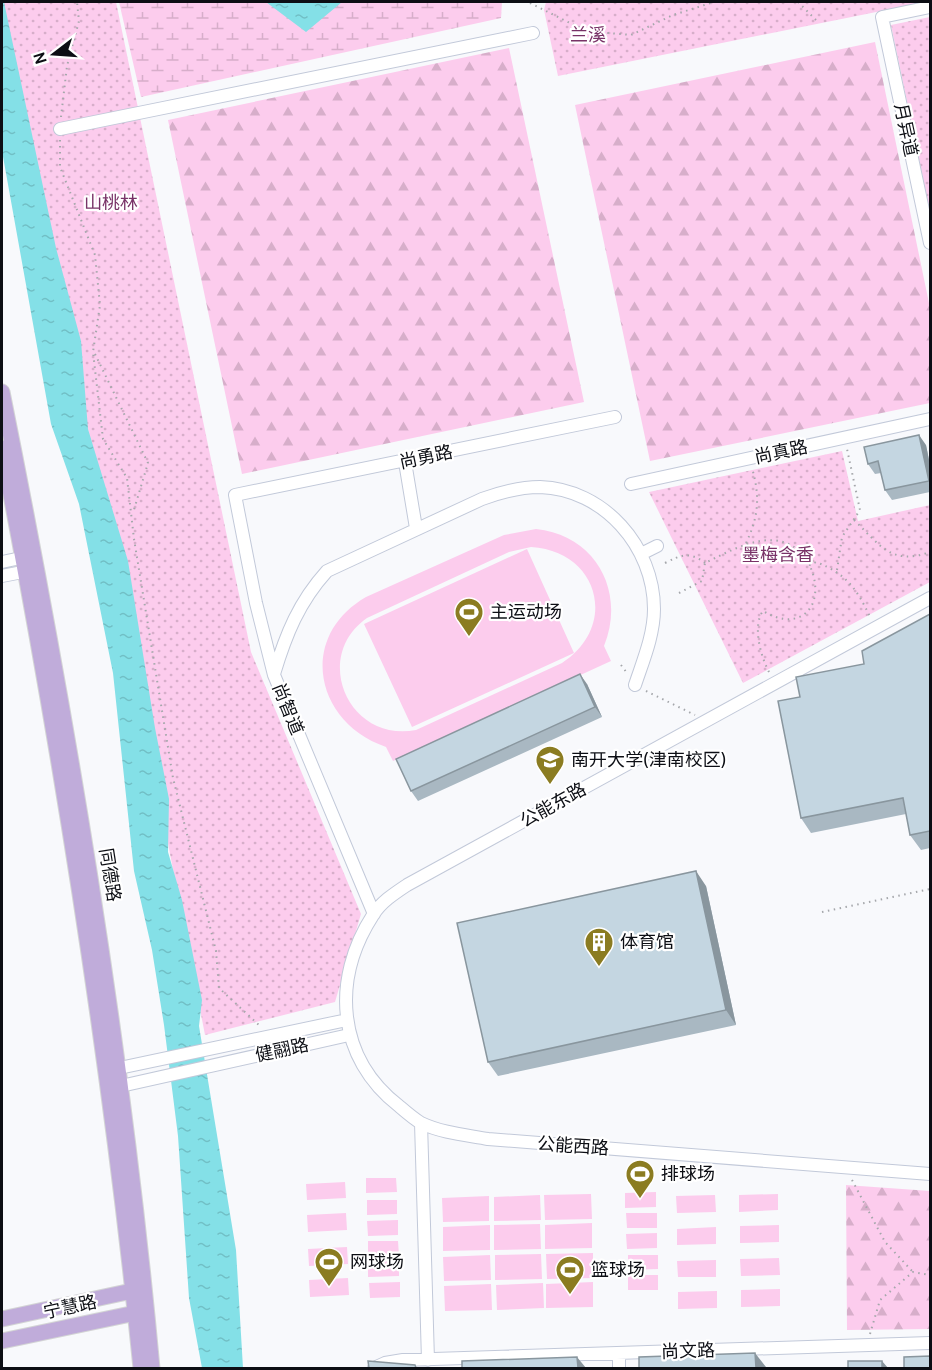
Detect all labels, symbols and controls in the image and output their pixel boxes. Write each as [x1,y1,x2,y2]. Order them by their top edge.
north arrow [24,24,84,84]
park label: 兰溪 [570,24,606,46]
text: N [29,50,51,66]
street label: 月异道 [890,101,922,159]
park label: 山桃林 [84,192,138,214]
street label: 尚真路 [752,436,810,468]
street label: 尚勇路 [397,441,455,473]
park label: 墨梅含香 [742,544,814,566]
sports icon: 主运动场 [453,596,485,638]
place label: 主运动场 [490,601,562,623]
street label: 尚智道 [268,680,308,738]
school or university icon: 南开大学(津南校区) [534,744,566,786]
place label: 南开大学(津南校区) [571,749,726,771]
street label: 公能东路 [516,778,590,832]
street label: 同德路 [95,847,125,903]
building icon: 体育馆 [583,926,615,968]
place label: 体育馆 [620,931,674,953]
street label: 健翮路 [253,1034,311,1066]
street label: 公能西路 [536,1133,610,1159]
sports icon: 排球场 [624,1158,656,1200]
place label: 排球场 [661,1163,715,1185]
sports icon: 网球场 [313,1246,345,1288]
place label: 网球场 [350,1251,404,1273]
sports icon: 篮球场 [554,1254,586,1296]
place label: 篮球场 [591,1259,645,1281]
street label: 宁慧路 [41,1291,99,1323]
street label: 尚文路 [661,1339,715,1363]

